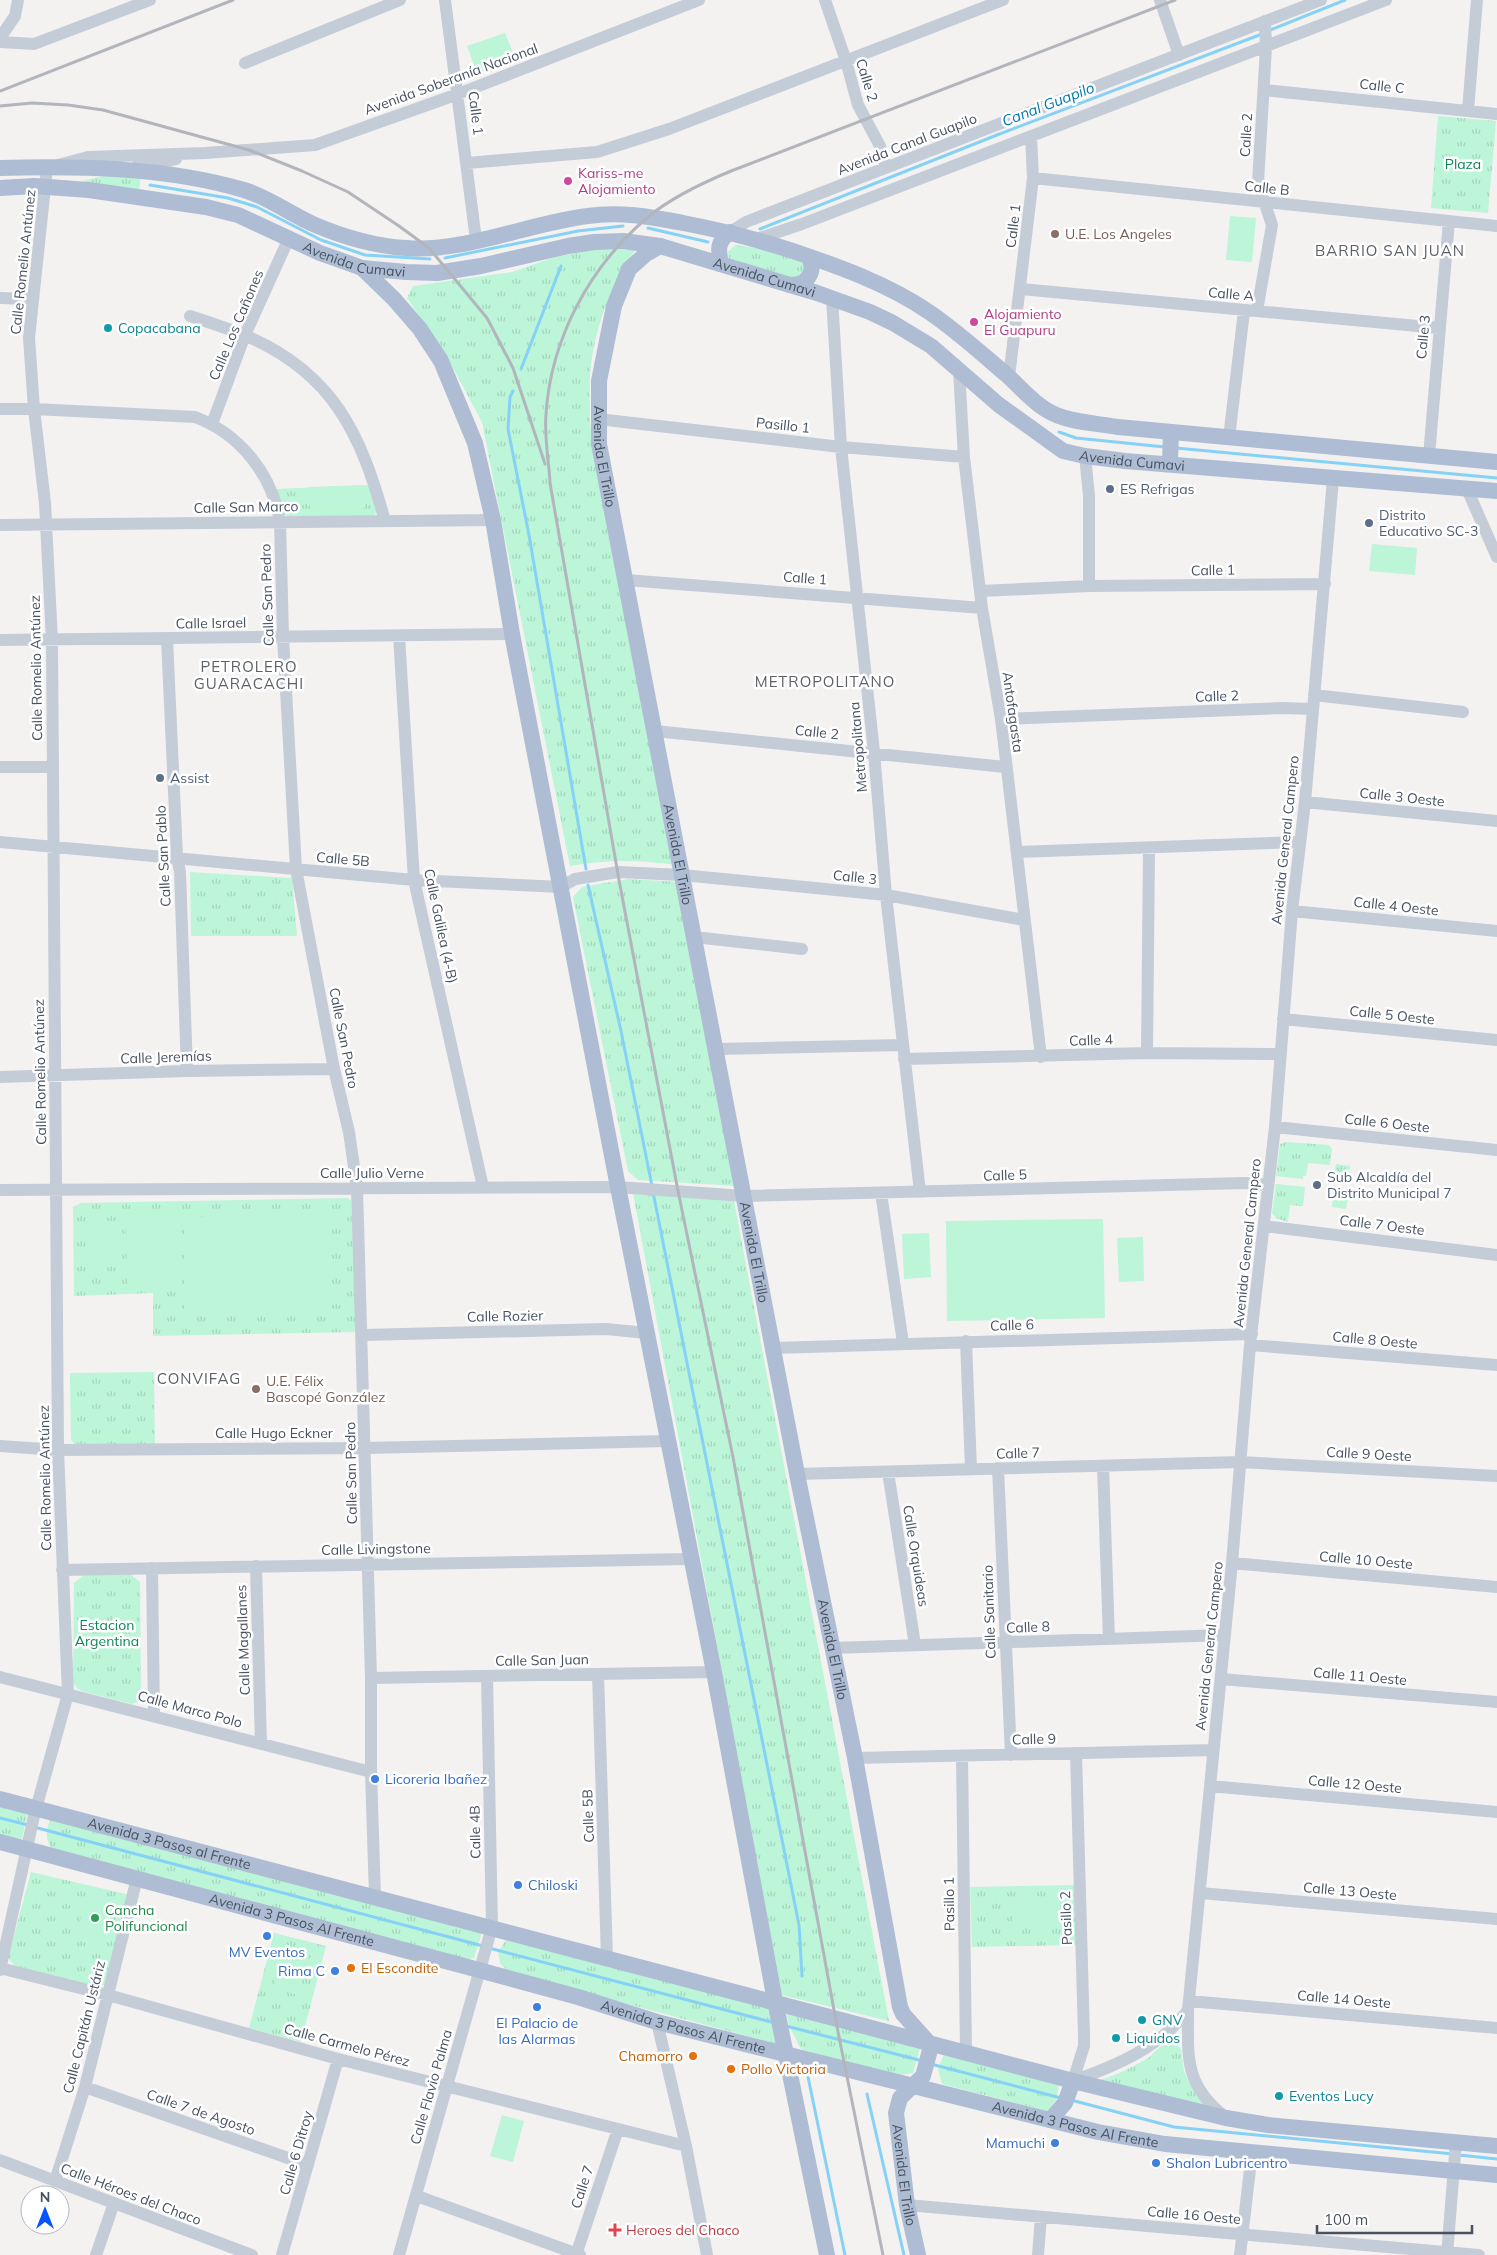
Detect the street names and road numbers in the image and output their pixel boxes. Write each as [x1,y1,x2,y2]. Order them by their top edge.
street label: Avenida Soberanía Nacional [362,39,540,119]
street label: Calle 2 [852,56,882,104]
street label: Calle C [1359,75,1405,97]
street label: Calle 1 [464,90,488,136]
street label: Avenida Canal Guapilo [835,109,979,179]
street label: Calle 2 [1236,113,1256,157]
street label: Calle B [1244,177,1290,199]
street label: Calle Romelio Antúnez [6,188,40,336]
street label: Calle 1 [1001,203,1025,249]
street label: Avenida Cumavi [300,237,406,281]
street label: Avenida Cumavi [711,253,818,301]
street label: Calle Los Cañones [205,267,267,383]
street label: Calle A [1207,283,1255,305]
street label: Calle 3 [1412,314,1434,360]
street label: Avenida El Trillo [590,405,620,509]
street label: Pasillo 1 [755,413,811,437]
street label: Avenida Cumavi [1078,446,1186,475]
street label: Calle San Marco [193,497,299,517]
street label: Calle San Pedro [256,543,278,647]
street label: Calle 1 [1191,561,1235,579]
street label: Calle 1 [782,567,828,589]
street label: Calle Romelio Antúnez [26,595,46,741]
street label: Calle Israel [176,613,246,633]
street label: Antofagasta [998,670,1028,754]
street label: Calle 2 [1195,686,1239,706]
street label: Metropolitana [845,701,871,793]
street label: Calle 2 [794,721,840,743]
street label: Avenida General Campero [1267,755,1303,925]
street label: Calle 3 Oeste [1359,784,1445,810]
street label: Avenida El Trillo [659,802,696,906]
street label: Calle San Pablo [151,805,175,907]
street label: Calle 5B [316,848,370,870]
street label: Calle 3 [832,866,878,888]
street label: Calle Galilea (4-B) [420,867,462,985]
street label: Calle 4 Oeste [1353,893,1439,919]
street label: Calle San Pedro [325,986,363,1090]
street label: Calle Romelio Antúnez [30,999,50,1145]
street label: Calle 5 Oeste [1349,1002,1435,1028]
street label: Calle 4 [1069,1030,1114,1050]
street label: Calle Jeremías [120,1046,212,1068]
street label: Calle 6 Oeste [1344,1110,1430,1136]
street label: Avenida General Campero [1229,1158,1265,1328]
street label: Calle Julio Verne [320,1164,424,1182]
street label: Calle 5 [983,1165,1027,1185]
street label: Avenida El Trillo [736,1200,773,1304]
street label: Calle 7 Oeste [1338,1211,1426,1239]
street label: Calle Rozier [467,1306,544,1326]
street label: Calle 6 [990,1315,1034,1335]
street label: Calle 8 Oeste [1332,1327,1418,1353]
street label: Calle Romelio Antúnez [35,1405,55,1551]
street label: Calle San Pedro [341,1422,361,1524]
street label: Calle Hugo Eckner [215,1424,334,1442]
street label: Calle 7 [996,1443,1040,1463]
street label: Calle 9 Oeste [1326,1443,1412,1465]
street label: Calle Orquideas [899,1504,933,1608]
street label: Calle Livingstone [321,1539,431,1559]
street label: Calle 10 Oeste [1318,1547,1414,1573]
street label: Avenida General Campero [1191,1561,1227,1731]
street label: Calle Sanitario [978,1565,1000,1659]
street label: Calle Magallanes [232,1584,254,1696]
street label: Avenida El Trillo [814,1597,852,1701]
street label: Calle 8 [1006,1617,1050,1637]
street label: Calle San Juan [495,1650,589,1670]
street label: Calle 11 Oeste [1312,1663,1408,1689]
street label: Calle Marco Polo [136,1686,244,1732]
street label: Calle 9 [1012,1730,1056,1748]
street label: Calle 12 Oeste [1307,1771,1403,1797]
street label: Calle 5B [578,1789,598,1843]
street label: Calle 4B [466,1805,484,1859]
street label: Avenida 3 Pasos al Frente [86,1813,253,1874]
street label: Pasillo 1 [940,1877,958,1931]
street label: Calle 13 Oeste [1302,1878,1398,1904]
street label: Avenida 3 Pasos Al Frente [207,1889,376,1951]
street label: Pasillo 2 [1056,1891,1076,1945]
street label: Calle Capitán Ustáriz [59,1959,109,2095]
street label: Calle 14 Oeste [1296,1986,1392,2012]
street label: Avenida 3 Pasos Al Frente [599,1996,768,2058]
street label: Calle Carmelo Pérez [282,2020,412,2070]
street label: Calle Flavio Palma [406,2027,456,2147]
street label: Calle 7 de Agosto [144,2085,258,2139]
street label: Avenida 3 Pasos Al Frente [990,2097,1160,2152]
street label: Calle 6 Ditroy [275,2108,317,2197]
street label: Avenida El Trillo [888,2123,920,2227]
street label: Calle Héroes del Chaco [58,2159,204,2229]
street label: Calle 7 [567,2163,597,2211]
street label: Calle 16 Oeste [1146,2202,1242,2228]

